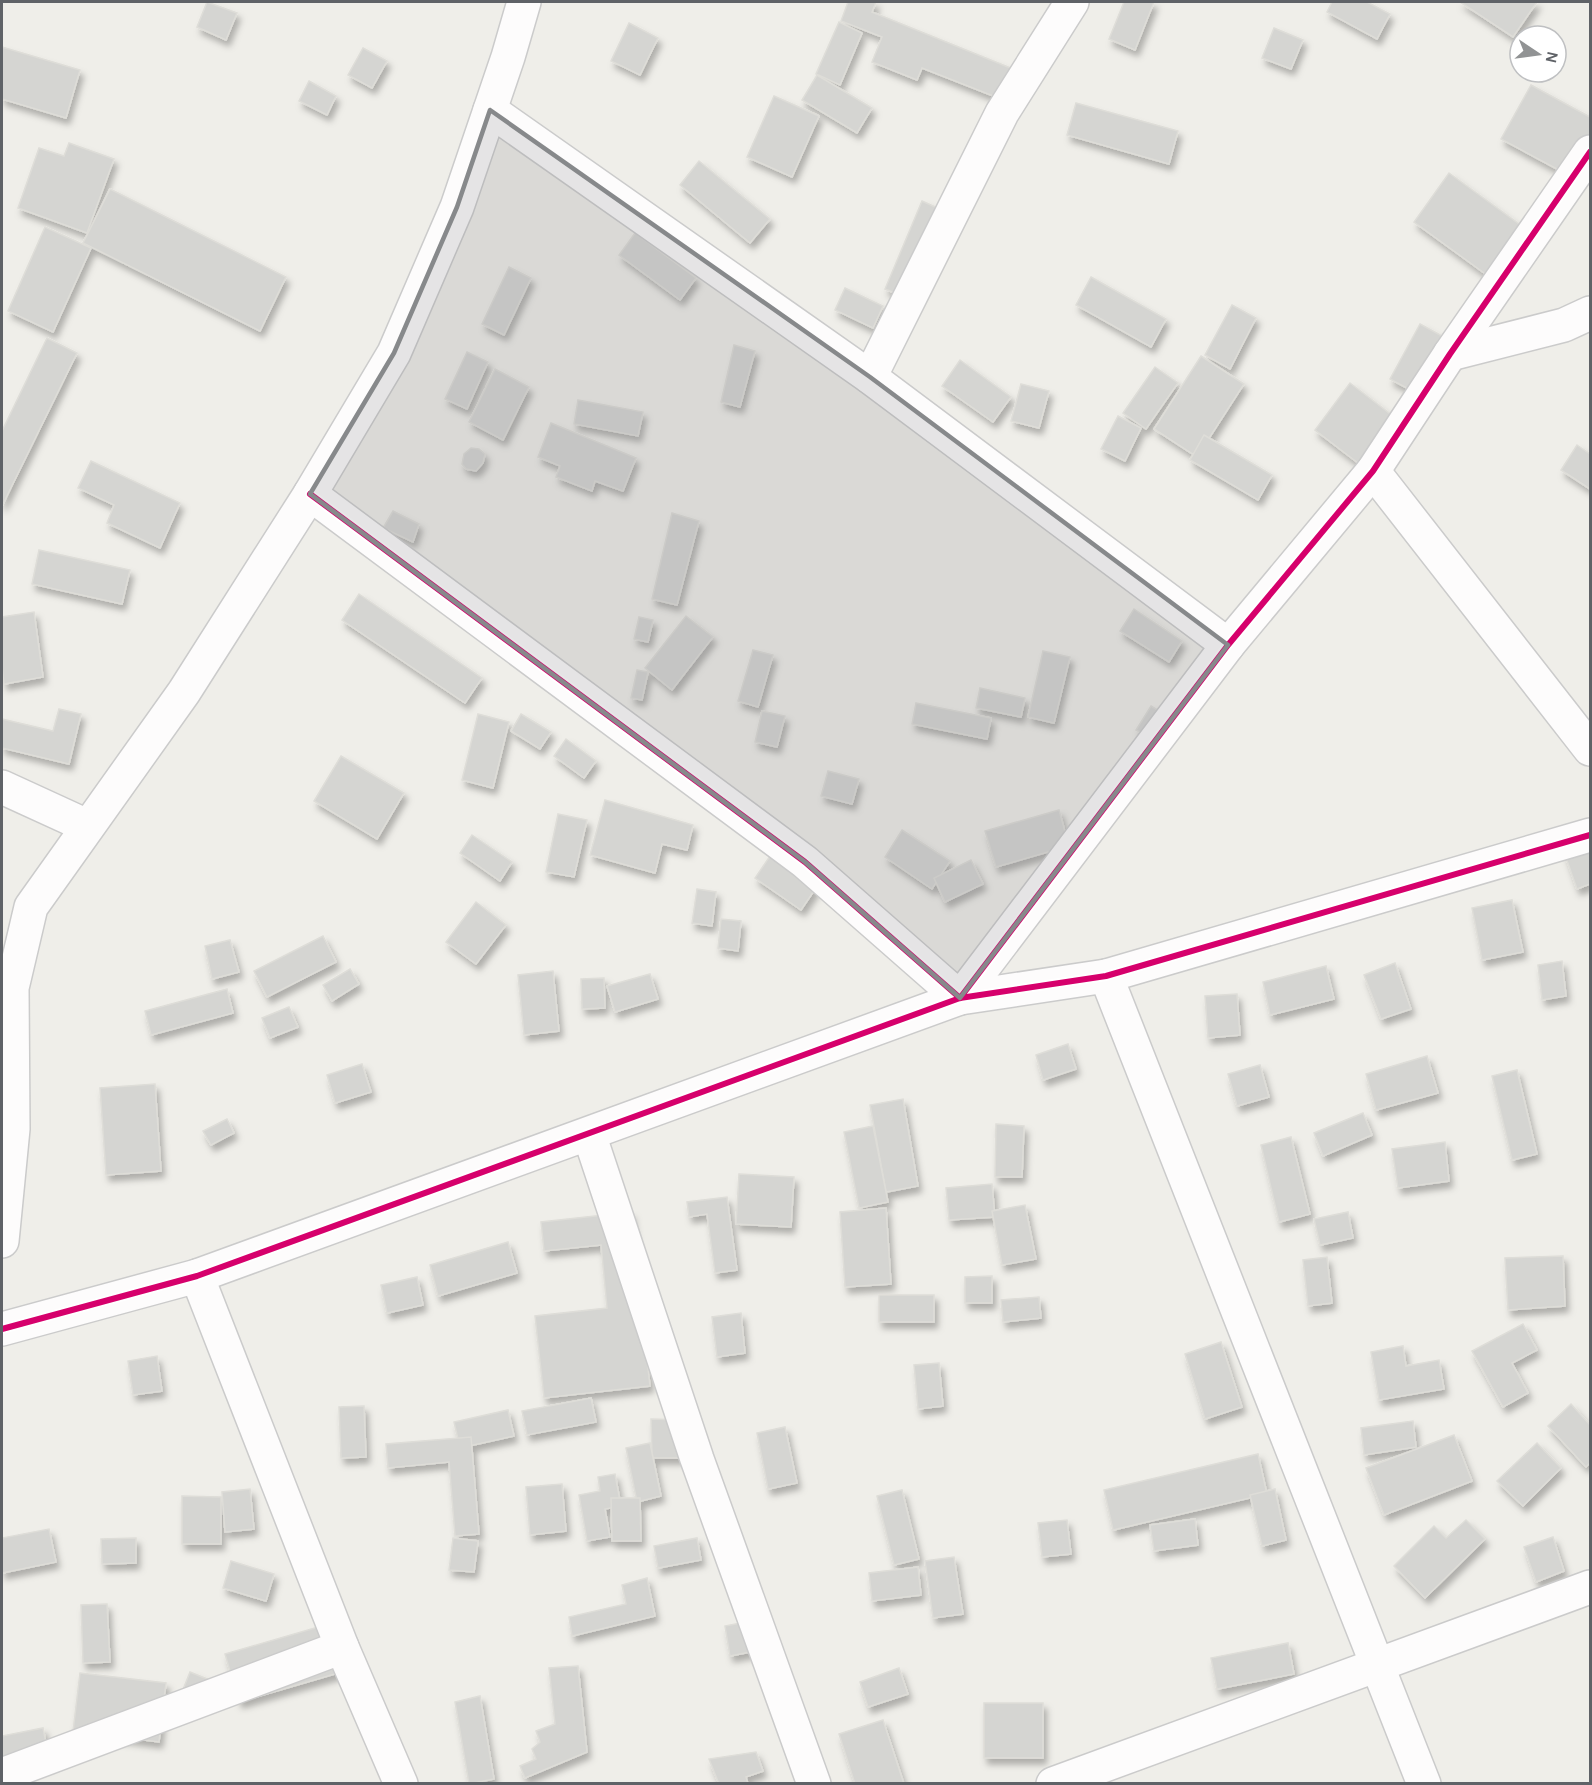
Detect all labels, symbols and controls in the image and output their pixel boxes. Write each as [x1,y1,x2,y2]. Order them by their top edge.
north arrow [1508,24,1568,84]
text: N [1542,50,1563,65]

